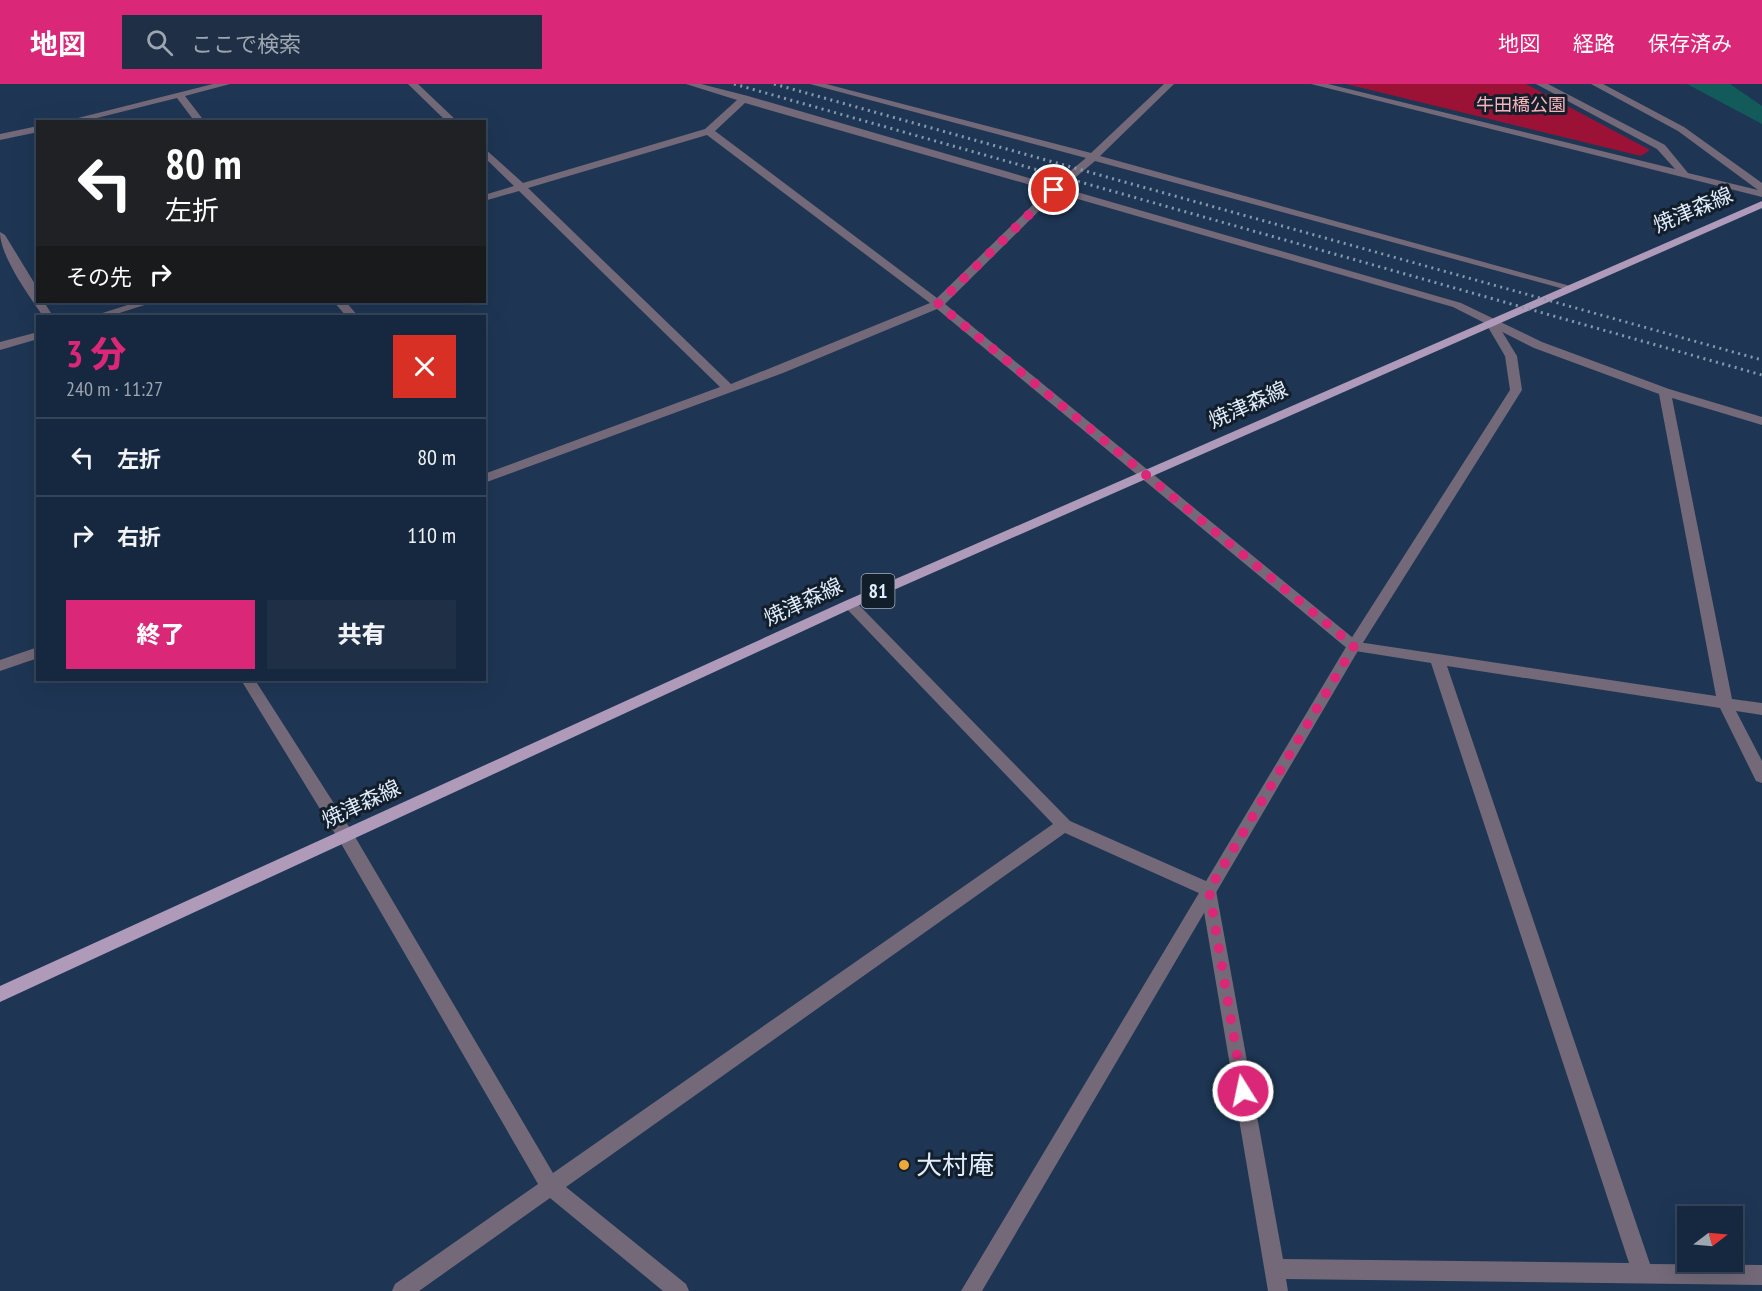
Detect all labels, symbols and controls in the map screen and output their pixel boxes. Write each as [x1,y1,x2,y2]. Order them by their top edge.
search box [122,15,542,69]
text: 地図 [30,25,86,62]
icon: search [143,26,176,59]
text: ここで検索 [191,30,301,58]
text: 地図 [1498,30,1540,57]
text: 経路 [1573,30,1615,57]
text: 保存済み [1648,30,1732,57]
park label: 牛田橋公園 [1476,93,1566,116]
text: 80 m [165,136,242,191]
icon: left [66,144,144,222]
pin [1028,164,1079,215]
icon: arrive [1037,173,1070,206]
street label: 焼津森線 [1649,181,1737,238]
text: 左折 [165,193,219,227]
icon: right [144,258,177,291]
text: その先 [66,263,132,291]
text: 3 分 [66,330,127,377]
button: close [393,335,456,398]
street label: 焼津森線 [1204,375,1292,434]
text: 240 m · 11:27 [66,376,163,402]
icon: left [66,441,99,474]
text: 80 m [417,443,456,471]
text: 左折 [117,445,161,473]
icon: right [66,519,99,552]
text: 110 m [407,521,456,549]
text: 右折 [117,523,161,551]
street label: 焼津森線 [759,572,847,632]
road number: 81 [862,574,894,608]
button: 終了 [66,600,255,669]
button: 共有 [267,600,456,669]
street label: 焼津森線 [317,774,405,834]
position arrow [1211,1059,1275,1123]
place label: 大村庵 [916,1148,994,1181]
marker: 大村庵 [897,1158,911,1172]
north arrow [1677,1206,1743,1272]
map controls [1677,1206,1743,1272]

